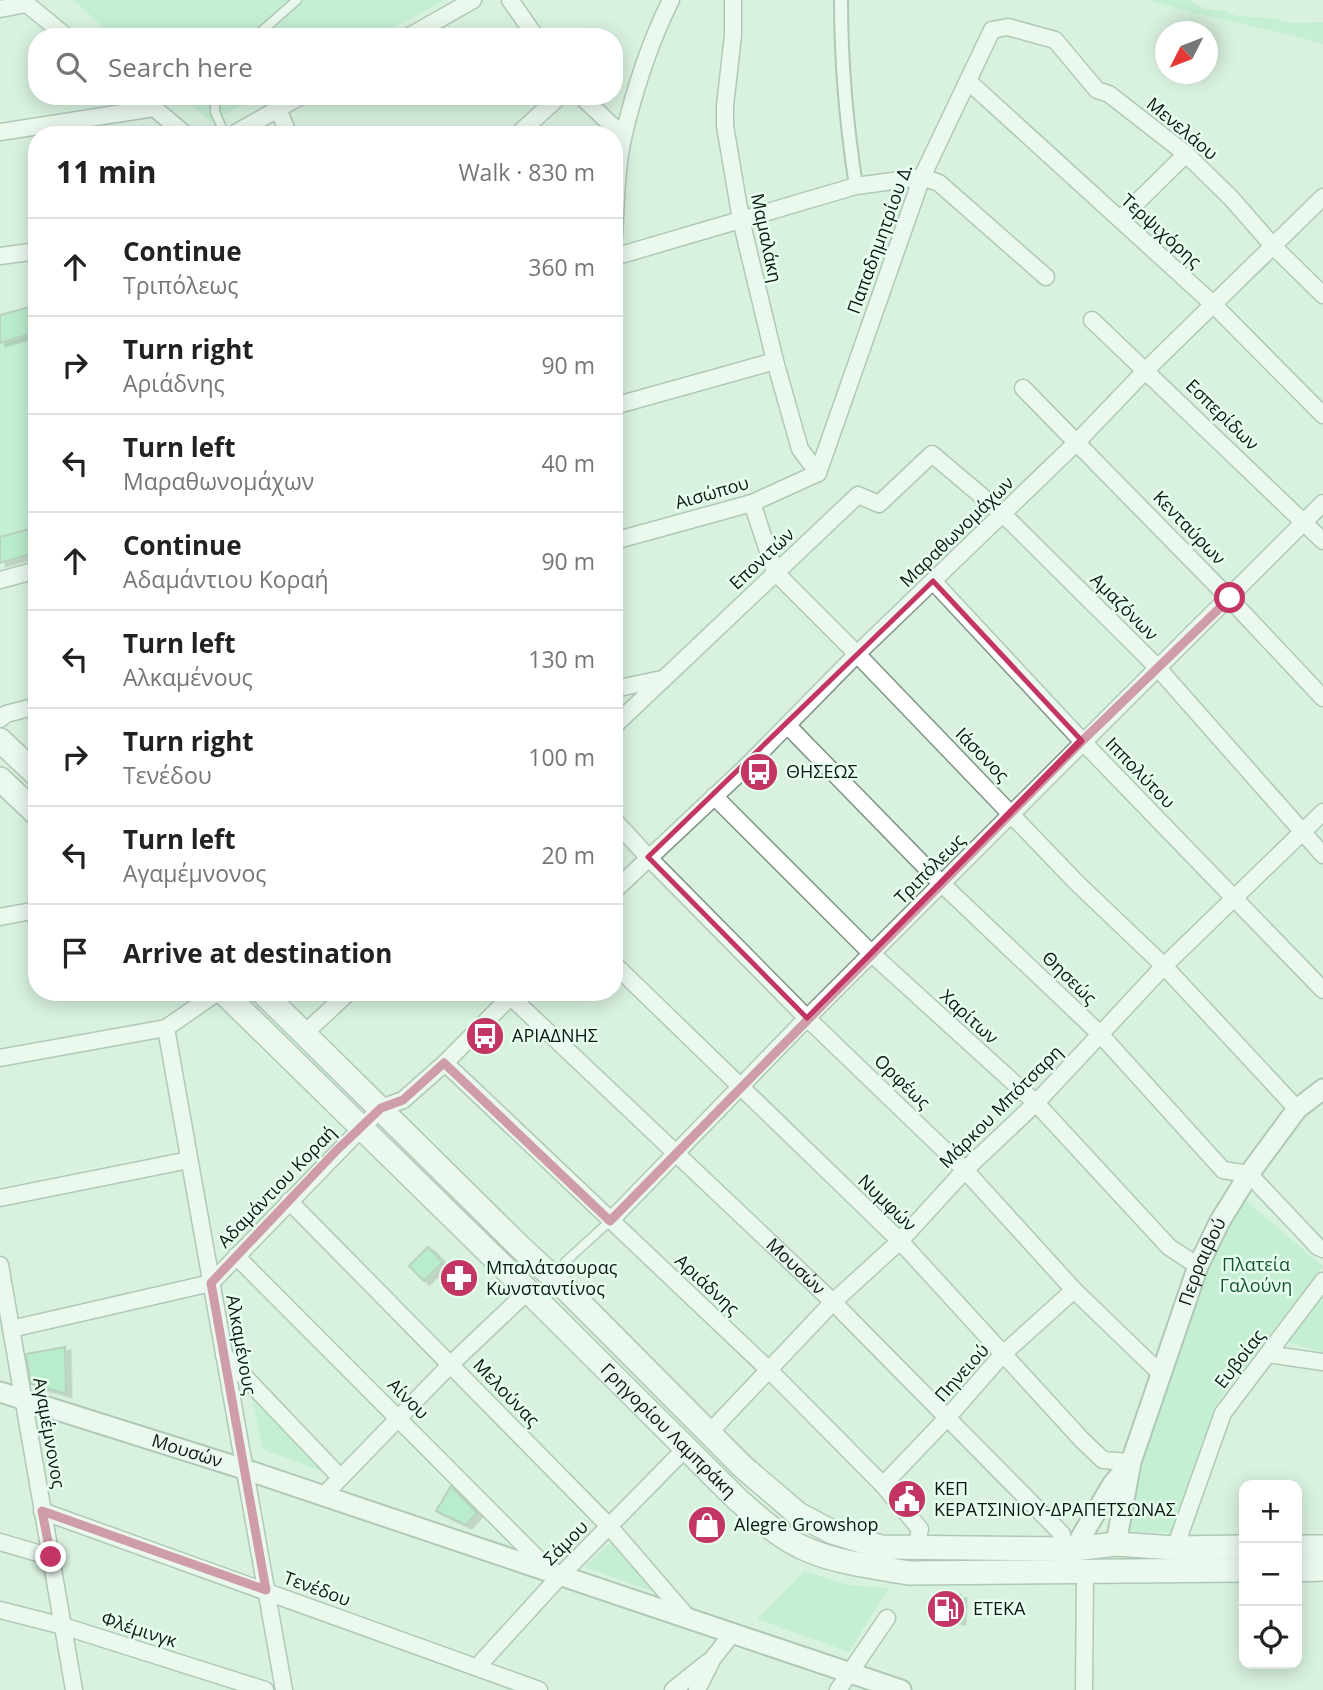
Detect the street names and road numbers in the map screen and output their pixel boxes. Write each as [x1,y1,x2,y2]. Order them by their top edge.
street label: Μενελάου [1142,92,1223,165]
street label: Παπαδημητρίου Δ. [841,160,917,317]
street label: Τερψιχόρης [1116,188,1207,273]
street label: Μαμαλάκη [746,191,788,285]
street label: Εσπερίδων [1181,373,1265,455]
street label: Αισώπου [672,470,752,514]
street label: Μαραθωνομάχων [894,470,1019,592]
street label: Κενταύρων [1148,485,1231,570]
street label: Επονιτών [724,522,799,595]
street label: Αμαζόνων [1086,567,1164,646]
street label: Ιάσονος [951,722,1015,787]
street label: Ιππολύτου [1101,732,1181,813]
street label: Τριπόλεως [889,828,970,909]
street label: Θησεώς [1037,945,1102,1009]
street label: Χαρίτων [935,984,1004,1049]
street label: Μάρκου Μπότσαρη [933,1039,1067,1173]
street label: Ορφέως [870,1049,936,1114]
street label: Αδαμάντιου Κοραή [212,1120,341,1252]
street label: Νυμφών [853,1169,922,1236]
street label: Περραιβού [1172,1213,1231,1309]
street label: Μουσών [762,1232,831,1300]
street label: Αριάδνης [670,1248,745,1320]
street label: Αλκαμένους [221,1293,263,1397]
street label: Ευβοίας [1209,1324,1270,1393]
street label: Πηνειού [929,1338,994,1407]
street label: Μελούνας [468,1353,545,1432]
street label: Γρηγορίου Λαμπράκη [596,1357,742,1503]
street label: Αίνου [383,1372,435,1424]
street label: Αγαμέμνονος [28,1375,72,1490]
street label: Μουσών [149,1428,226,1472]
street label: Σάμου [538,1515,593,1570]
street label: Τενέδου [281,1565,354,1611]
street label: Φλέμινγκ [98,1606,181,1653]

